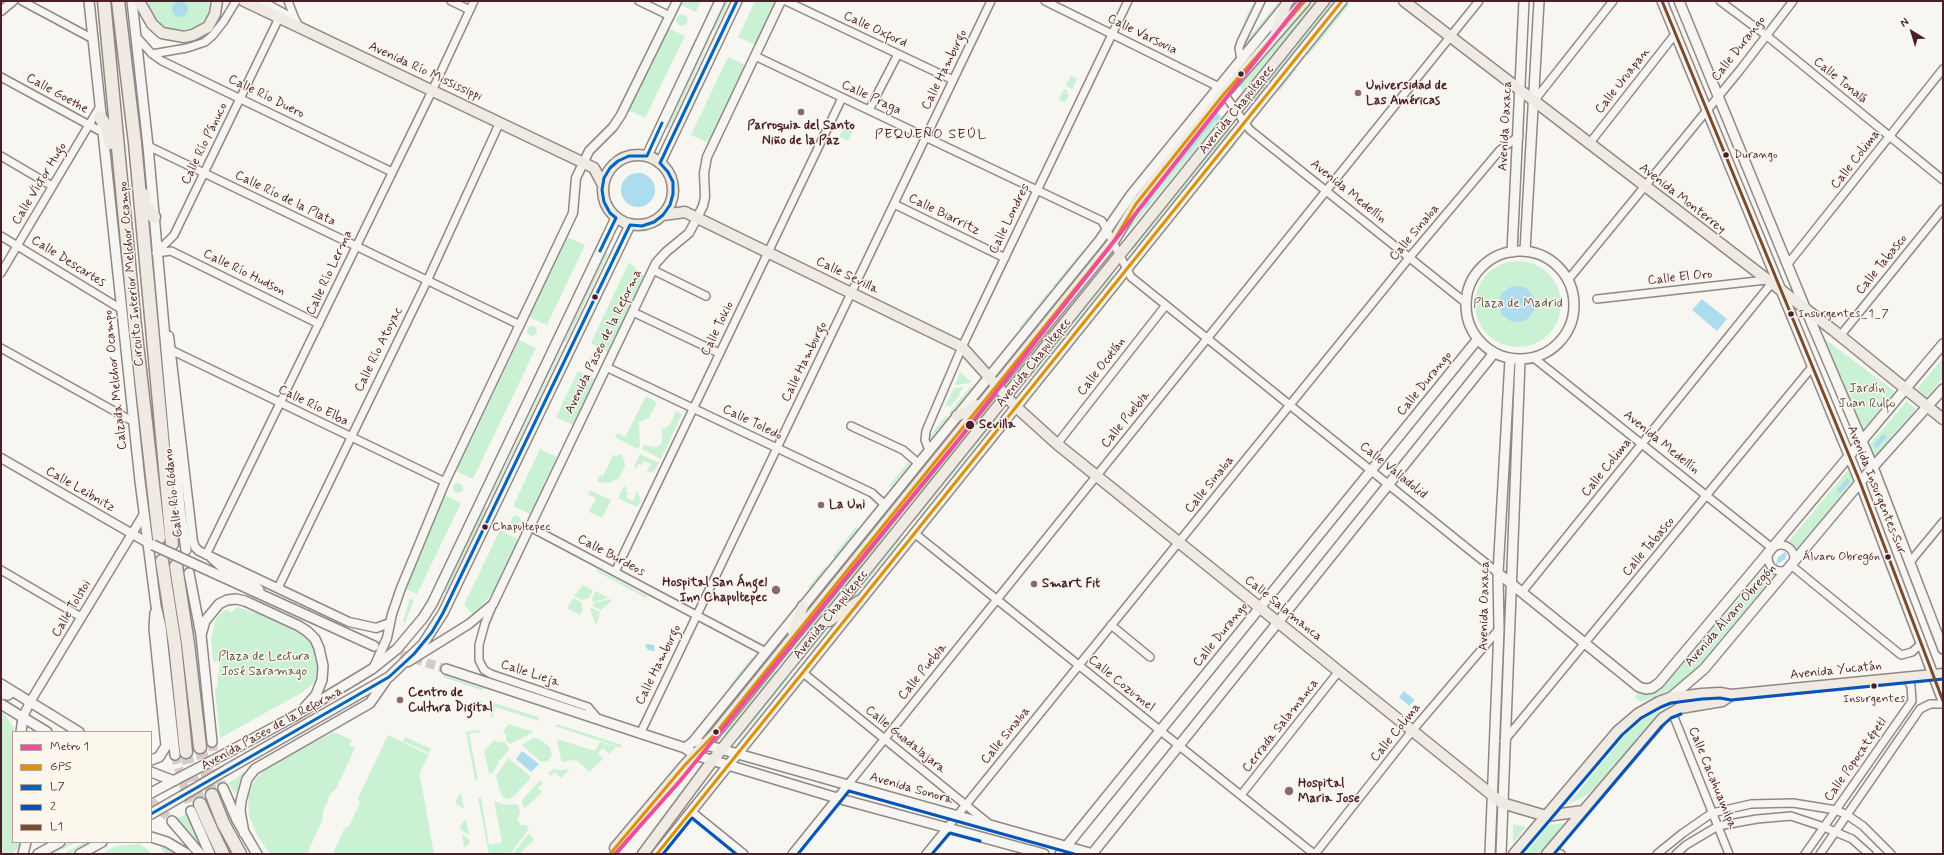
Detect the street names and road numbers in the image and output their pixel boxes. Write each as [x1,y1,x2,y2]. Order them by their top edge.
street label: Calle Oxford [841,8,909,52]
street label: Calle Varsovia [1104,11,1180,59]
street label: Calle Durango [1709,13,1769,85]
street label: Calle Hamburgo [919,27,971,113]
street label: Avenida Río Mississippi [366,39,484,105]
street label: Calle Uruapan [1592,45,1654,117]
street label: Calle Tonalá [1810,54,1870,108]
street label: Avenida Chapultepec [1196,62,1278,158]
street label: Calle Goethe [23,70,91,118]
street label: Calle Río Duero [225,72,307,122]
street label: Calle Praga [839,77,903,119]
street label: Avenida Oaxaca [1496,81,1516,171]
street label: Calle Río Pánuco [178,100,232,188]
street label: Calle Colima [1828,127,1884,193]
street label: Calle Víctor Hugo [9,140,71,228]
street label: Avenida Medellín [1307,157,1389,227]
street label: Avenida Monterrey [1636,160,1728,238]
street label: Calle Río de la Plata [232,168,338,230]
street label: Circuito Interior Melchor Ocampo [116,181,148,367]
street label: Calle Londres [986,181,1034,257]
street label: Calle Biarritz [905,191,983,239]
street label: Calle Sinaloa [1387,201,1443,265]
street label: Calle Río Lerma [304,228,356,318]
street label: Calle Tabasco [1853,232,1911,298]
street label: Calle Descartes [28,233,108,291]
street label: Calle Río Hudson [200,246,288,300]
street label: Calle Sevilla [813,254,881,298]
street label: Avenida Paseo de la Reforma [562,267,646,417]
street label: Calle El Oro [1647,267,1713,289]
street label: Calle Tokio [698,299,738,359]
street label: Calle Río Atoyac [352,305,406,395]
street label: Calzada Melchor Ocampo [101,309,131,451]
street label: Avenida Chapultepec [993,315,1075,411]
street label: Calle Hamburgo [779,319,831,405]
street label: Calle Ocotlán [1074,335,1130,399]
street label: Calle Durango [1394,348,1456,420]
street label: Calle Río Elba [275,382,351,430]
street label: Calle Puebla [1098,388,1154,452]
street label: Calle Toledo [720,402,784,444]
street label: Avenida Medellín [1620,408,1702,478]
street label: Avenida Insurgentes Sur [1843,424,1909,556]
street label: Calle Colima [1579,436,1635,500]
street label: Calle Valladolid [1356,439,1430,503]
street label: Calle Río Ródano [162,448,186,538]
street label: Calle Sinaloa [1182,453,1238,517]
street label: Calle Leibnitz [42,464,118,516]
street label: Calle Tabasco [1620,514,1678,580]
street label: Calle Burdeos [574,532,648,580]
street label: Avenida Oaxaca [1476,561,1494,651]
street label: Avenida Álvaro Obregón [1682,561,1780,671]
street label: Avenida Chapultepec [790,567,872,663]
street label: Calle Salamanca [1241,573,1325,645]
street label: Calle Tolstoi [49,578,95,640]
street label: Calle Durango [1190,599,1252,671]
street label: Calle Hamburgo [633,622,685,708]
street label: Calle Puebla [895,640,951,704]
street label: Calle Cozumel [1084,652,1158,716]
street label: Calle Lieja [499,657,561,691]
street label: Avenida Yucatán [1789,658,1883,684]
street label: Cerrada Salamanca [1240,676,1322,776]
street label: Avenida Paseo de la Reforma [199,684,345,774]
street label: Calle Colima [1368,701,1424,765]
street label: Calle Guadalajara [862,703,948,777]
street label: Calle Sinaloa [978,704,1034,768]
street label: Calle Popocatépetl [1821,715,1891,805]
street label: Calle Cacahuamilpa [1684,725,1740,831]
street label: Avenida Sonora [868,770,954,808]

